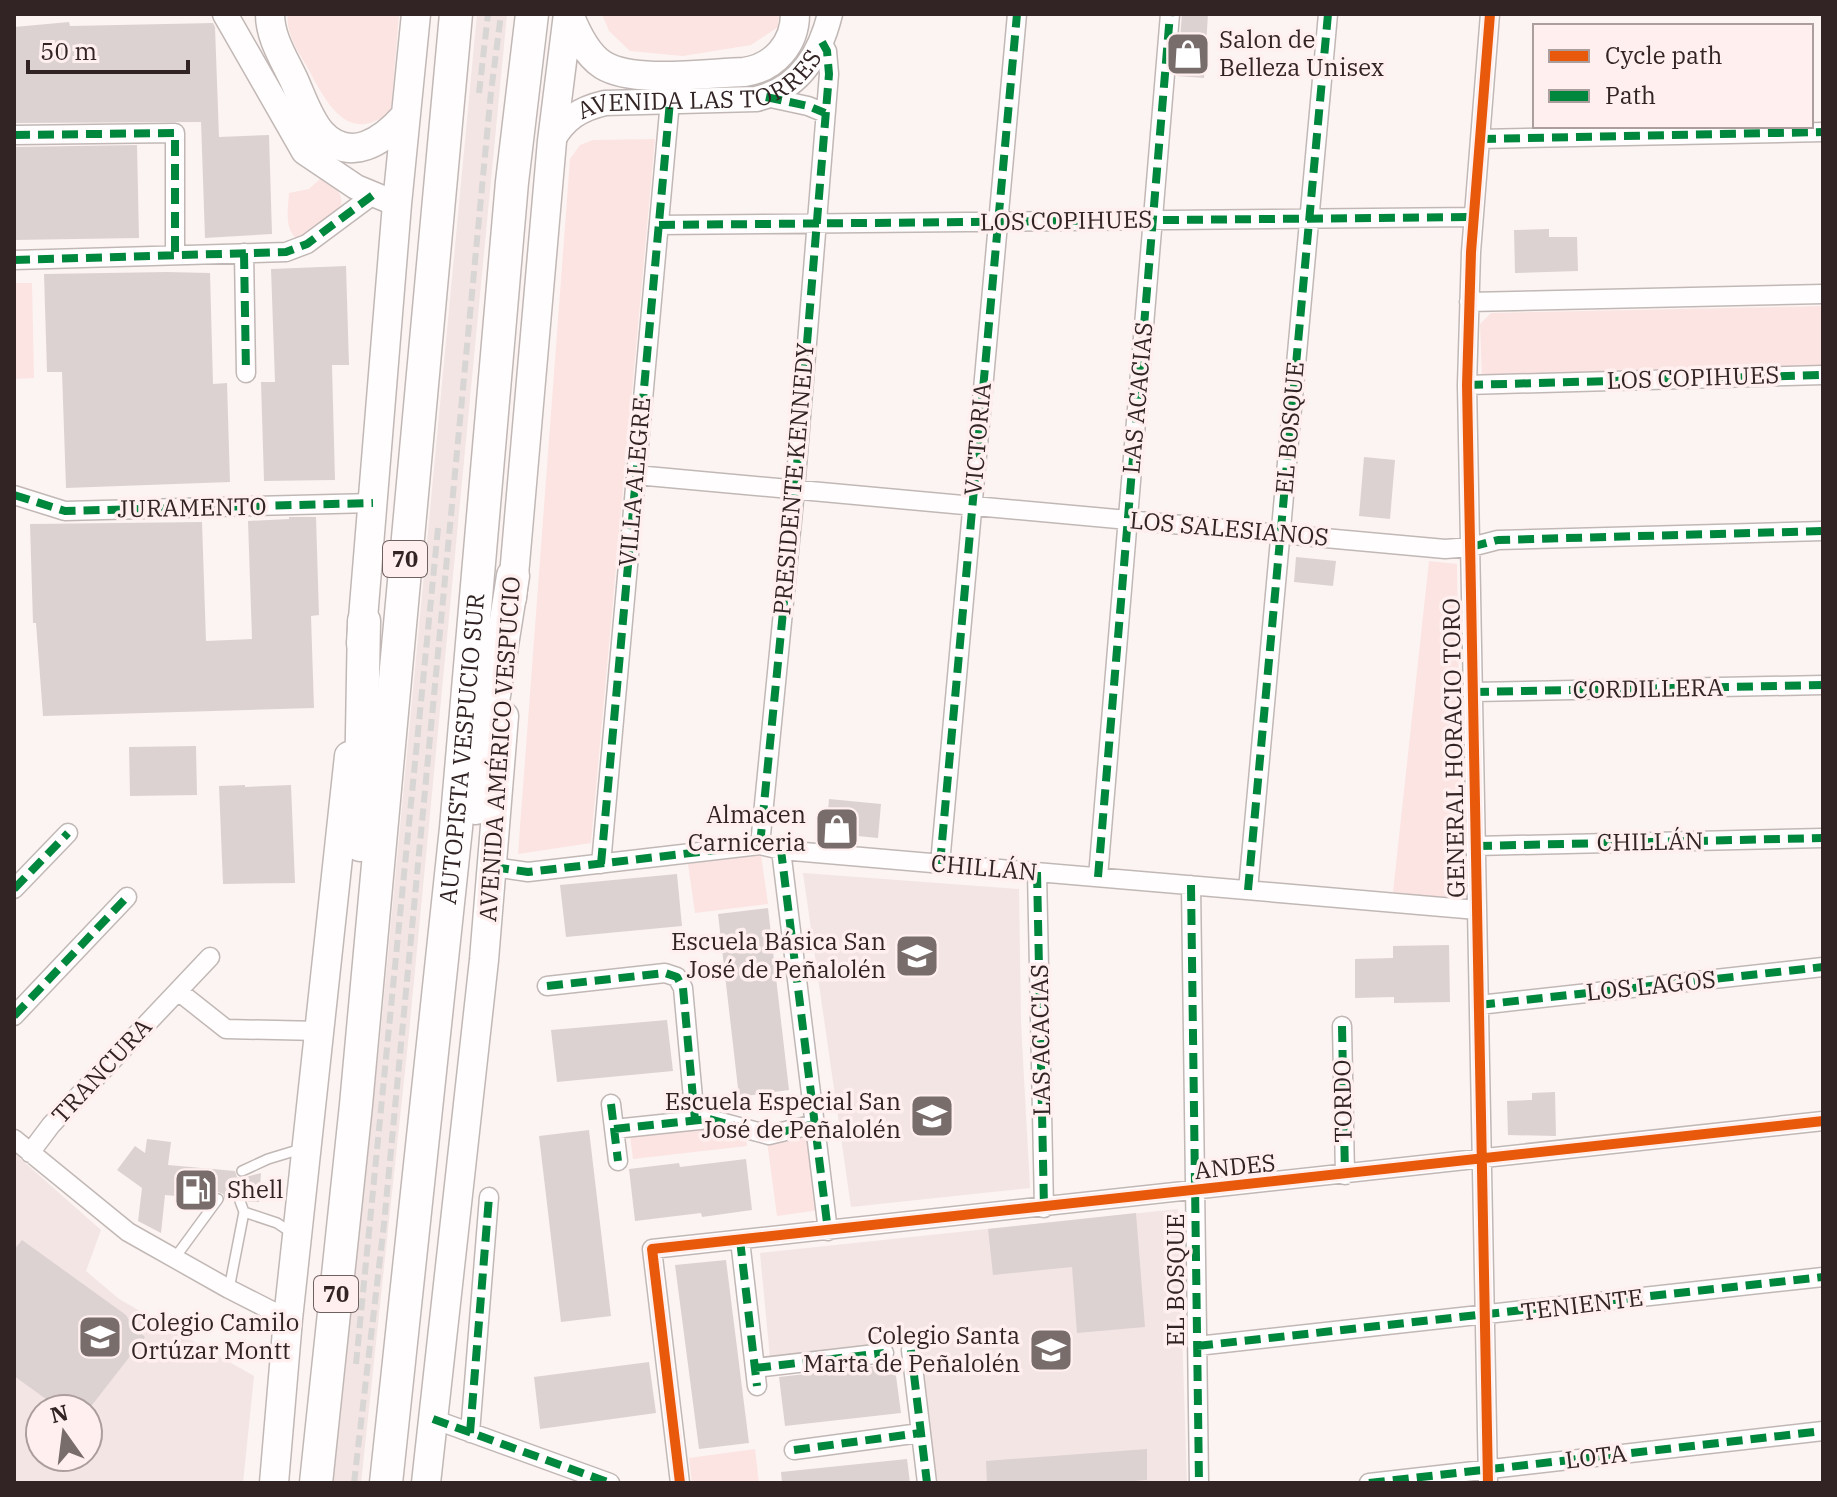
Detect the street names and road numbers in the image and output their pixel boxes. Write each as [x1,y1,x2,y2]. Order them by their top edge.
street label: AVENIDA LAS TORRES [572,44,829,126]
street label: LOS COPIHUES [979,202,1153,238]
street label: LAS ACACIAS [1114,321,1160,475]
street label: PRESIDENTE KENNEDY [765,342,821,616]
street label: LOS COPIHUES [1606,358,1780,396]
street label: EL BOSQUE [1267,360,1311,495]
street label: VICTORIA [956,381,998,497]
street label: VILLA ALEGRE [611,396,657,568]
street label: JURAMENTO [117,490,267,524]
street label: LOS SALESIANOS [1128,503,1330,553]
road number: 70 [383,541,427,577]
street label: AVENIDA AMÉRICO VESPUCIO [471,575,527,923]
street label: AUTOPISTA VESPUCIO SUR [431,592,491,906]
street label: GENERAL HORACIO TORO [1434,598,1472,898]
street label: CORDILLERA [1572,671,1724,705]
street label: CHILLÁN [1596,824,1704,858]
street label: CHILLÁN [930,846,1039,888]
street label: LOS LAGOS [1584,962,1717,1008]
street label: LAS ACACIAS [1023,964,1057,1116]
street label: TRANCURA [44,1010,159,1130]
street label: TORDO [1325,1059,1359,1143]
street label: ANDES [1193,1146,1277,1186]
street label: EL BOSQUE [1159,1214,1191,1346]
road number: 70 [314,1276,358,1312]
street label: TENIENTE [1519,1281,1645,1327]
street label: LOTA [1563,1436,1629,1476]

